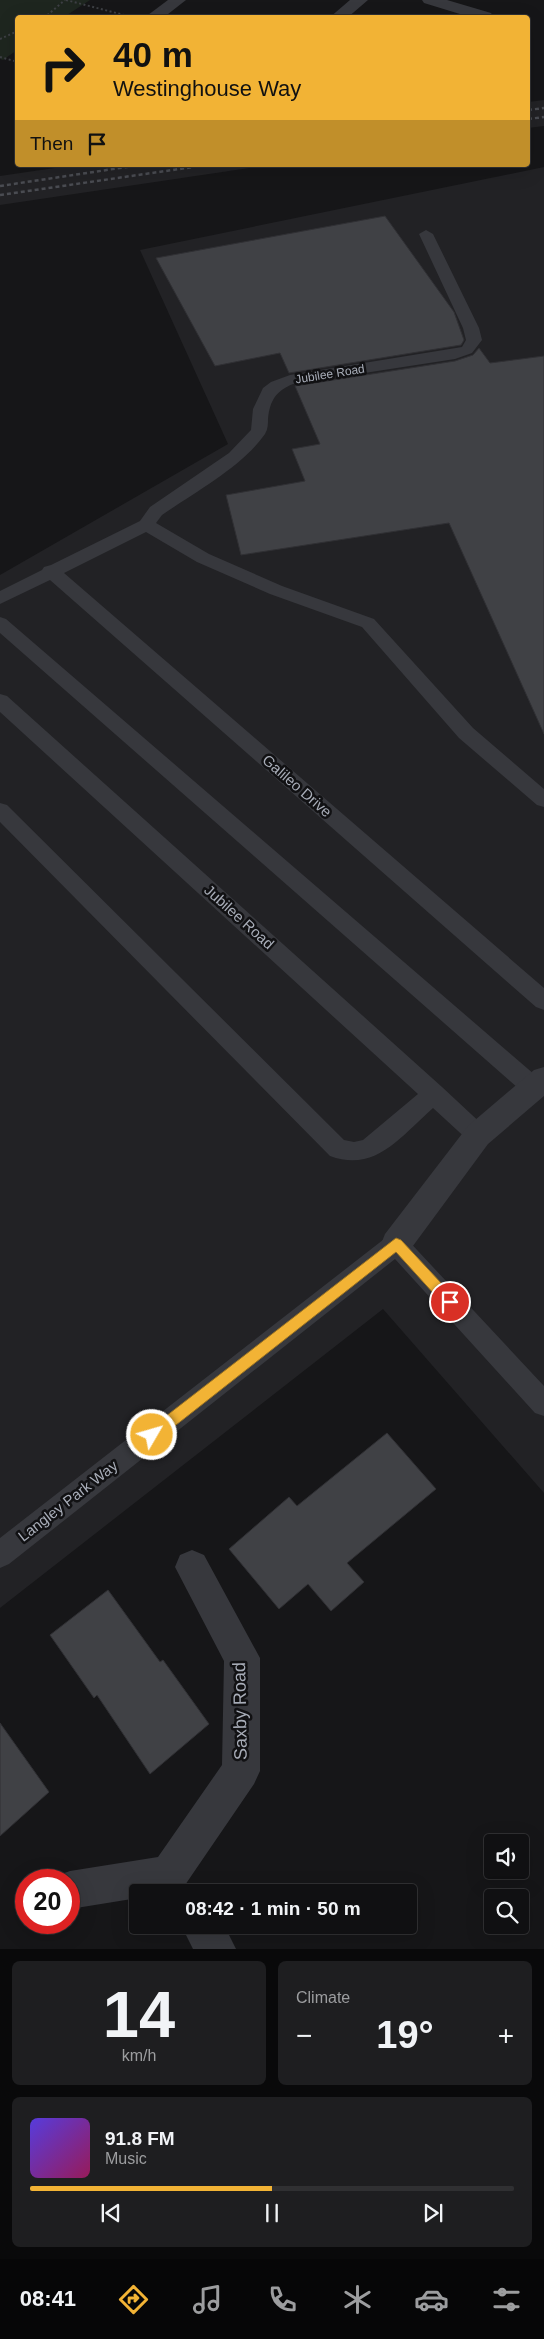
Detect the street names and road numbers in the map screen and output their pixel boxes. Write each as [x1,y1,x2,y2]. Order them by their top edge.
street label: Jubilee Road [294,362,366,386]
street label: Galileo Drive [259,751,335,820]
street label: Jubilee Road [201,881,278,952]
street label: Langley Park Way [15,1456,121,1545]
street label: Saxby Road [229,1662,251,1760]

